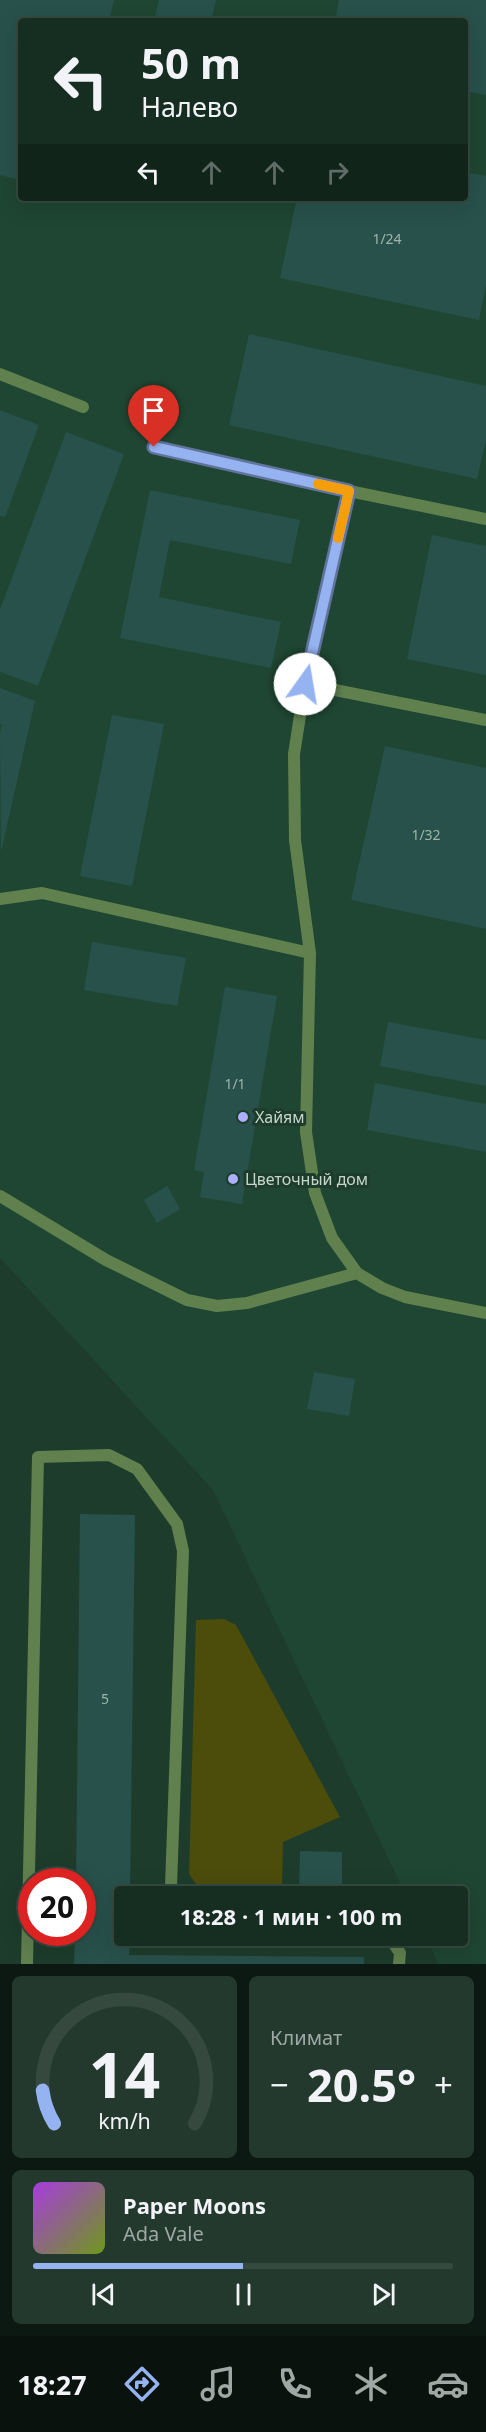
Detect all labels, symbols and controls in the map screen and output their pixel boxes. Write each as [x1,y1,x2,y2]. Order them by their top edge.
text: 50 m [141,34,241,91]
icon: left [42,42,120,120]
text: Налево [141,88,238,125]
icon: left [132,156,165,189]
icon: ahead [195,156,228,189]
icon: ahead [258,156,291,189]
icon: right [321,156,354,189]
house number: 1/24 [372,229,402,248]
pin [128,385,179,447]
icon: arrive [137,394,170,427]
position arrow [273,652,337,716]
house number: 1/32 [411,825,441,844]
house number: 1/1 [224,1074,246,1093]
place label: Хайям [255,1106,305,1128]
marker: Хайям [236,1110,250,1124]
place label: Цветочный дом [245,1168,368,1190]
marker: Цветочный дом [226,1172,240,1186]
house number: 5 [101,1689,109,1708]
speed limit sign: 20 [18,1868,96,1946]
text: 18:28 · 1 мин · 100 m [180,1901,402,1931]
text: Климат [270,2024,342,2051]
text: 14 [89,2031,160,2116]
text: 20.5° [307,2054,416,2115]
text: − [270,2062,289,2107]
text: + [434,2062,453,2107]
text: km/h [98,2106,151,2135]
text: Paper Moons [123,2190,266,2220]
text: Ada Vale [123,2220,204,2247]
icon: previous [87,2278,120,2311]
icon: pause [227,2278,260,2311]
icon: next [367,2278,400,2311]
icon: directions [121,2363,163,2405]
icon: music [197,2363,239,2405]
icon: phone [274,2363,316,2405]
icon: climate [350,2363,392,2405]
icon: car [427,2363,469,2405]
text: 18:27 [17,2366,87,2403]

